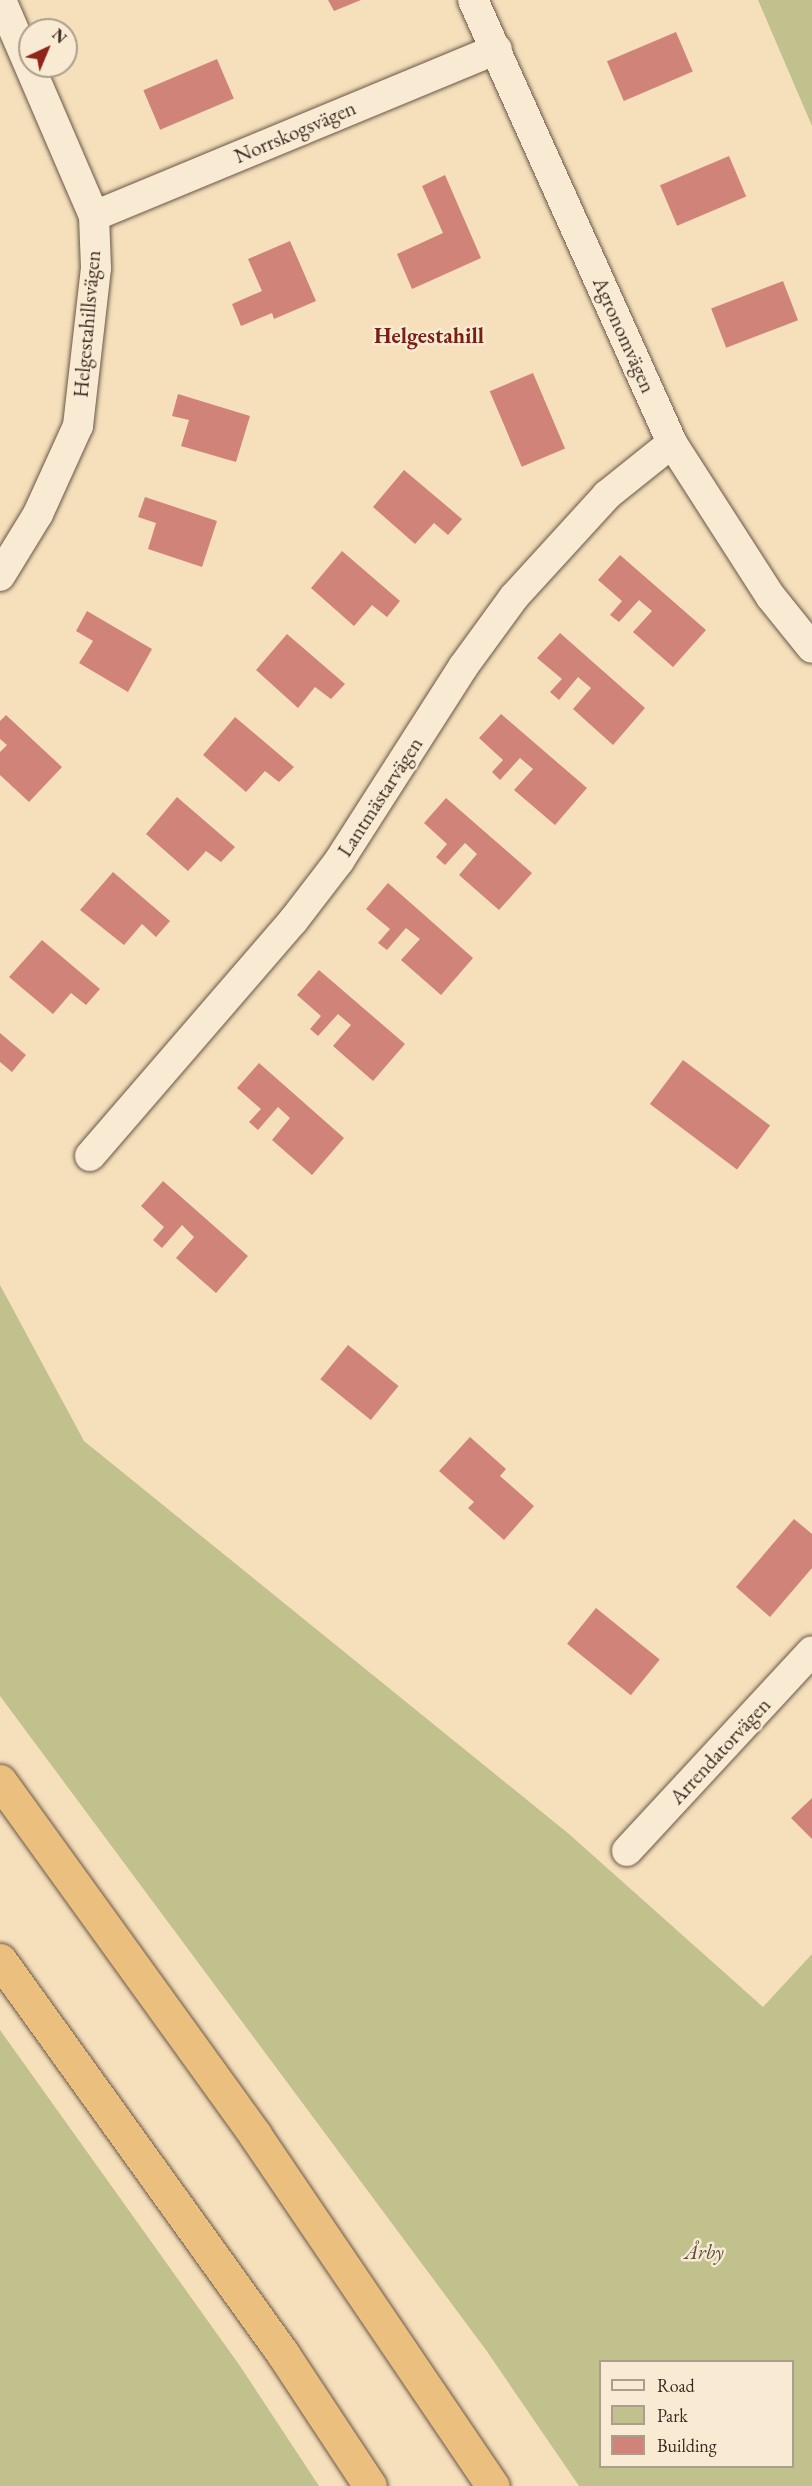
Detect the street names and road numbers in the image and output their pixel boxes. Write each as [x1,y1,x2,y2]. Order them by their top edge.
street label: Norrskogsvägen [230,95,360,169]
street label: Helgestahillsvägen [68,249,106,399]
street label: Agronomvägen [587,273,661,397]
street label: Lantmästarvägen [332,732,428,862]
street label: Arrendatorvägen [664,1692,776,1810]

